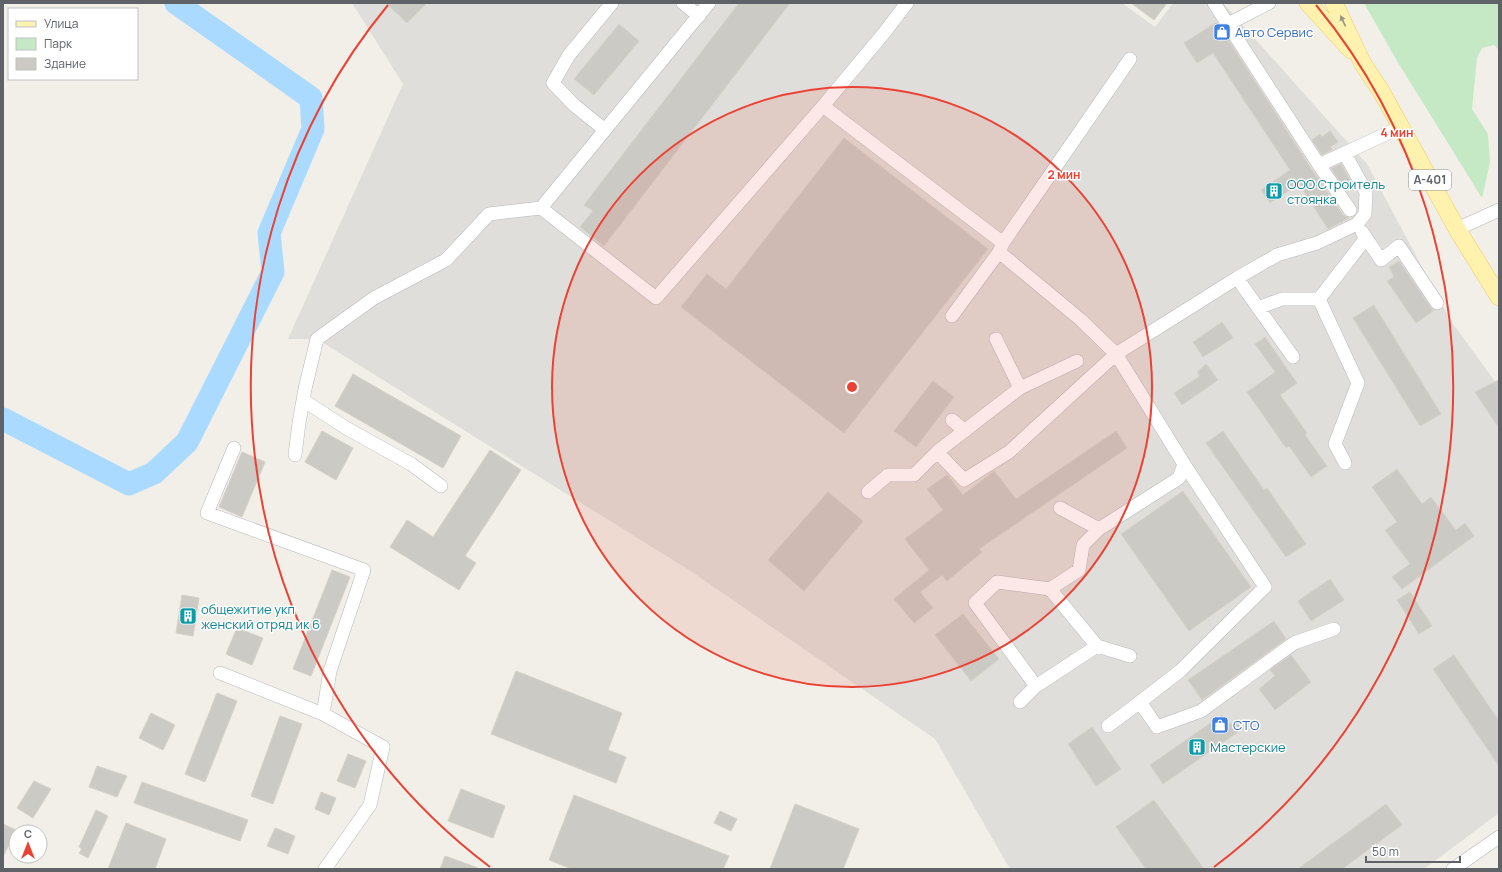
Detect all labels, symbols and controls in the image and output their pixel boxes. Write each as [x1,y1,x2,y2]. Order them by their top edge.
legend [8,8,138,80]
text: Улица [44,15,78,32]
one-way arrow [1340,15,1346,26]
shop icon: Авто Сервис [1212,22,1232,42]
place label: Авто Сервис [1235,23,1313,41]
text: Парк [44,35,73,52]
text: Здание [44,55,86,72]
text: 4 мин [1380,124,1414,141]
text: 2 мин [1047,166,1081,183]
road number: А-401 [1409,170,1451,190]
place label: ООО Строитель стоянка [1287,175,1385,208]
building icon: ООО Строитель стоянка [1264,181,1284,201]
centre of rings [845,380,859,394]
place label: общежитие укп женский отряд ик 6 [201,600,320,633]
building icon: общежитие укп женский отряд ик 6 [178,606,198,626]
shop icon: СТО [1210,715,1230,735]
place label: СТО [1233,716,1260,734]
building icon: Мастерские [1187,737,1207,757]
place label: Мастерские [1210,738,1286,756]
north arrow [8,824,48,864]
text: С [24,826,32,841]
scale bar [1366,838,1460,864]
text: 50 m [1372,843,1399,860]

